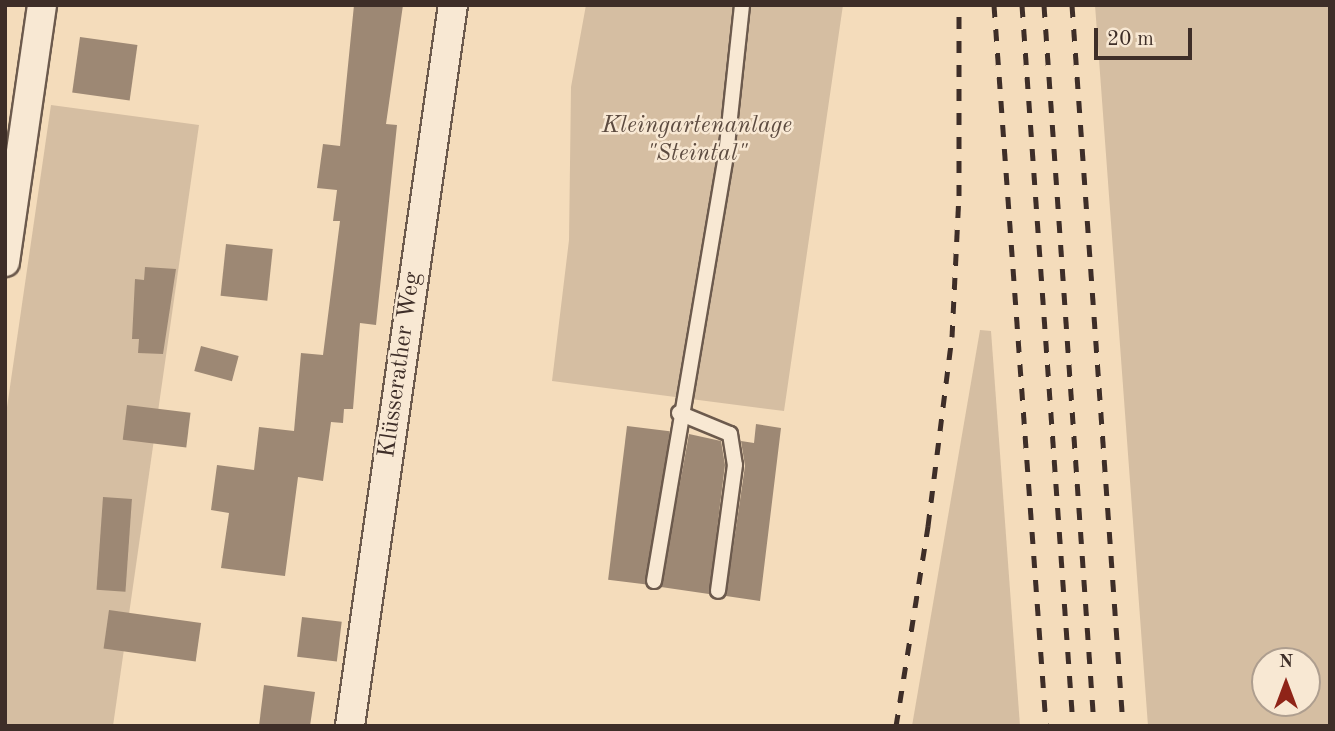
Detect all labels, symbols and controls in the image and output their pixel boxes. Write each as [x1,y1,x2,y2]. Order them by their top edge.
scale bar [1097,14,1195,58]
text: 20 m [1107,29,1154,50]
park label: Kleingartenanlage "Steintal" [602,113,792,169]
street label: Klüsserather Weg [374,270,428,460]
north arrow [1251,647,1321,717]
text: N [1279,653,1293,672]

